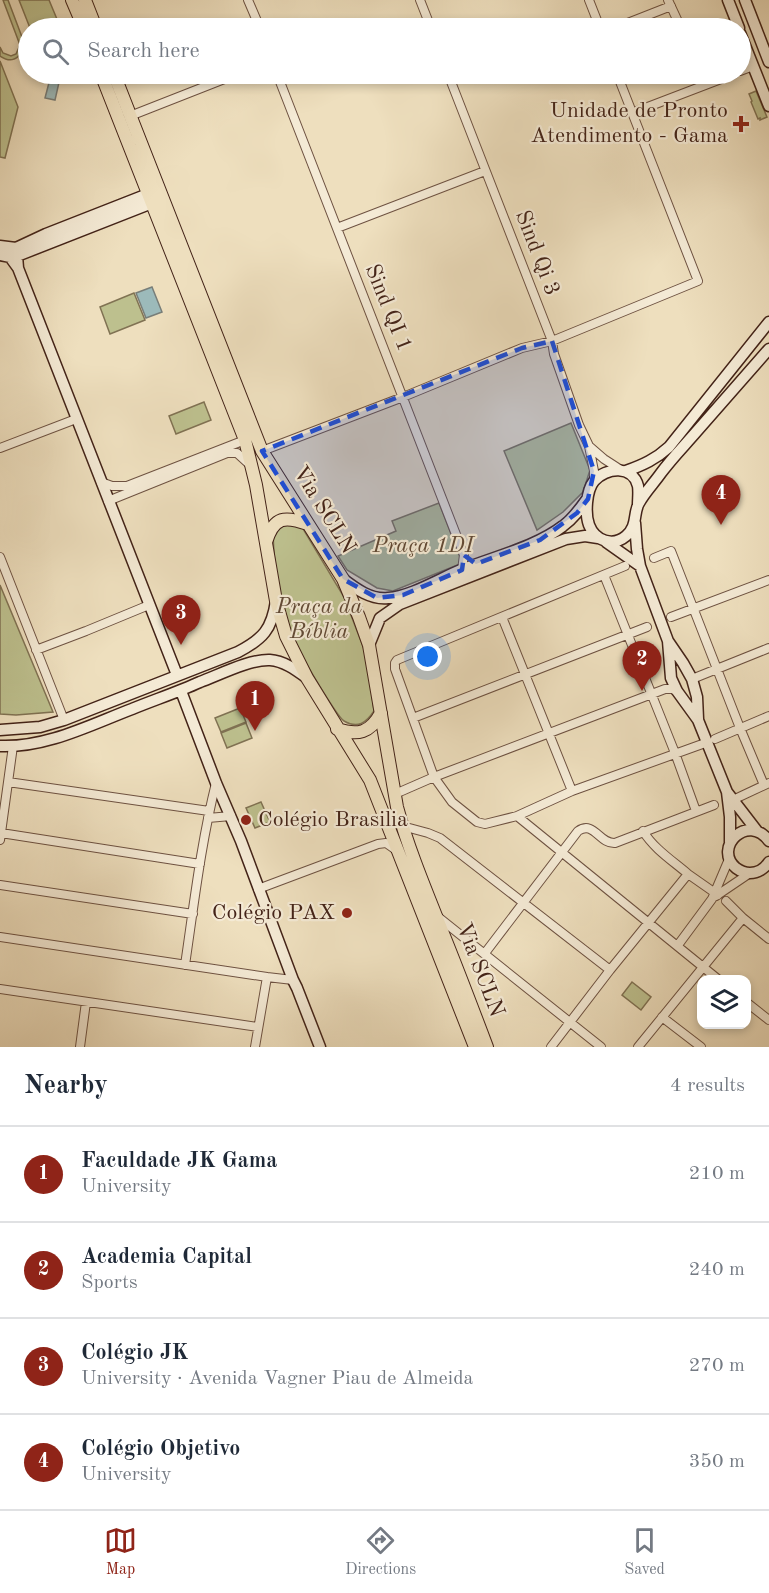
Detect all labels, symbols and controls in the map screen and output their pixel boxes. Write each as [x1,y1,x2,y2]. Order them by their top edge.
search box [18,18,751,84]
icon: search [39,35,72,68]
text: Search here [87,40,200,62]
place label: Unidade de Pronto Atendimento - Gama [530,100,728,147]
marker: Unidade de Pronto Atendimento - Gama [732,115,750,133]
street label: Sind Qi 3 [511,207,563,299]
street label: Sind QI 1 [361,261,415,355]
street label: Via SCLN [288,462,360,558]
pin: 4 [702,476,740,525]
park label: Praça 1DI [372,535,476,557]
pin: 3 [162,596,201,645]
park label: Praça da Bíblia [275,596,362,643]
your location [413,642,442,671]
pin: 2 [622,642,662,691]
pin: 1 [236,682,274,731]
place label: Colégio Brasilia [258,809,408,831]
marker: Colégio Brasilia [239,813,253,827]
place label: Colégio PAX [212,902,335,924]
marker: Colégio PAX [340,906,354,920]
street label: Via SCLN [452,920,508,1020]
map controls [697,975,751,1029]
button: layers [697,975,751,1029]
text: Nearby [24,1073,108,1099]
text: 4 results [670,1076,745,1096]
text: Faculdade JK Gama [81,1150,278,1172]
text: 1 [38,1164,49,1184]
text: 210 m [689,1164,745,1184]
text: University [81,1177,172,1197]
text: Academia Capital [81,1246,252,1268]
text: 2 [38,1260,49,1280]
text: 240 m [689,1260,745,1280]
text: Sports [81,1273,138,1293]
text: Colégio JK [81,1342,189,1364]
text: 3 [38,1356,49,1376]
text: 270 m [689,1356,745,1376]
text: University · Avenida Vagner Piau de Almeida [81,1369,473,1389]
text: Colégio Objetivo [81,1438,240,1460]
text: 4 [38,1452,49,1472]
text: 350 m [689,1452,745,1472]
text: University [81,1465,172,1485]
tab: Map [104,1524,137,1580]
tab: Directions [345,1524,416,1580]
tab: Saved [624,1524,665,1580]

